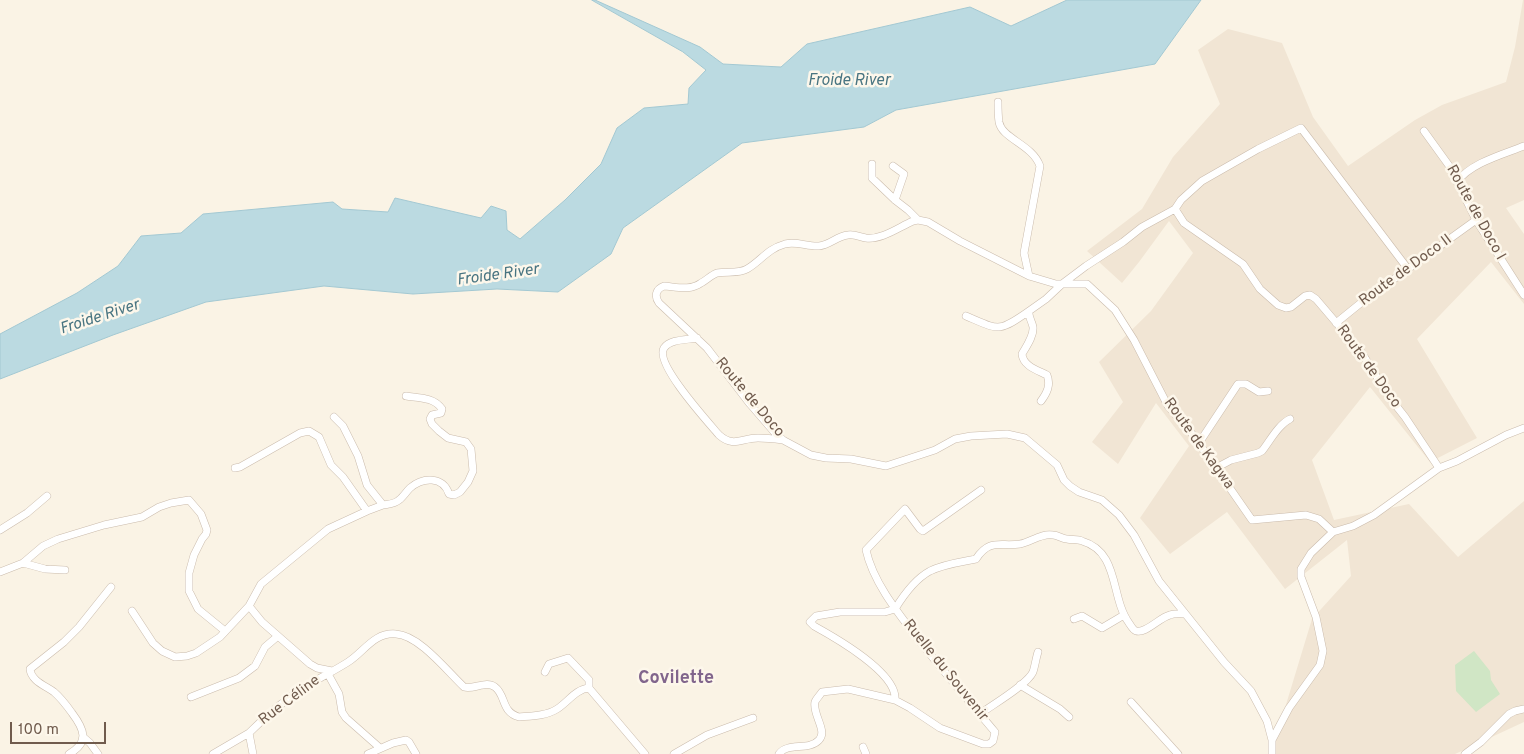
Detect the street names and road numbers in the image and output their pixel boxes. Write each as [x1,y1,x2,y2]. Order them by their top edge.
street label: Route de Doco I [1441,162,1509,264]
street label: Route de Doco II [1356,231,1456,311]
street label: Route de Doco [1332,322,1404,412]
street label: Route de Doco [711,355,787,441]
street label: Route de Kagwa [1159,395,1237,493]
street label: Ruelle du Souvenir [898,617,992,725]
street label: Rue Céline [256,672,324,730]

